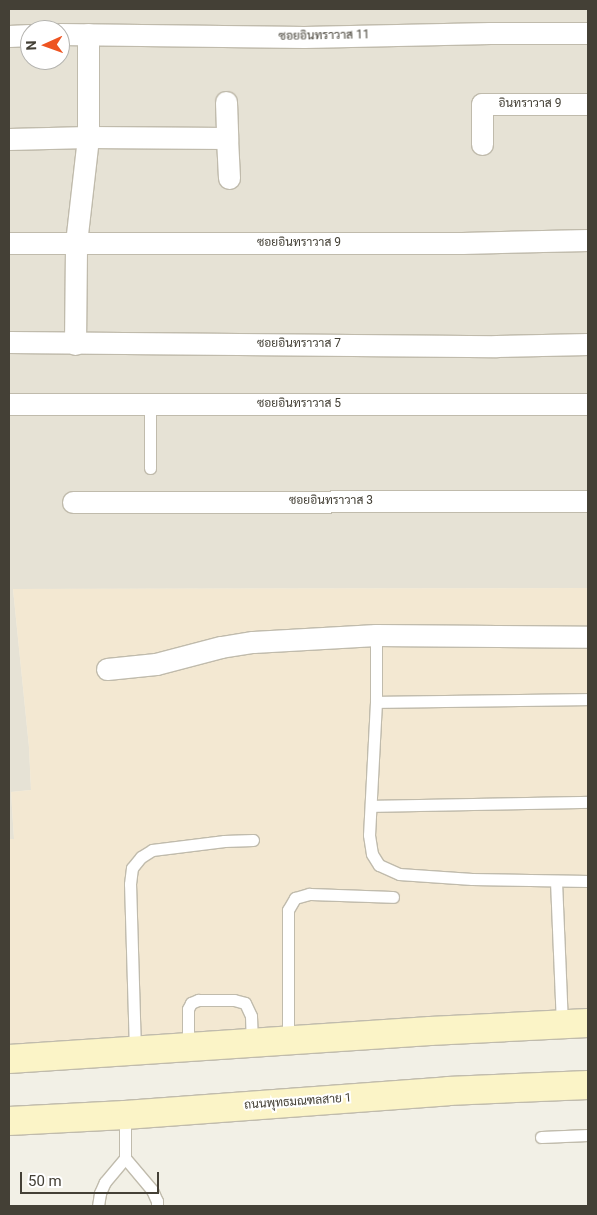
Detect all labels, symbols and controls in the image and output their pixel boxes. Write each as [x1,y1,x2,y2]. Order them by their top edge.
north arrow [20,20,70,70]
street label: ซอยอินทราวาส 11 [278,28,370,44]
text: N [23,40,39,51]
street label: อินทราวาส 9 [499,97,561,111]
street label: ซอยอินทราวาส 9 [257,236,341,250]
street label: ซอยอินทราวาส 7 [257,337,341,351]
street label: ซอยอินทราวาส 5 [257,397,341,411]
street label: ซอยอินทราวาส 3 [289,494,373,508]
street label: ถนนพุทธมณฑลสาย 1 [244,1091,352,1113]
scale bar [22,1162,161,1194]
text: 50 m [28,1172,62,1190]

